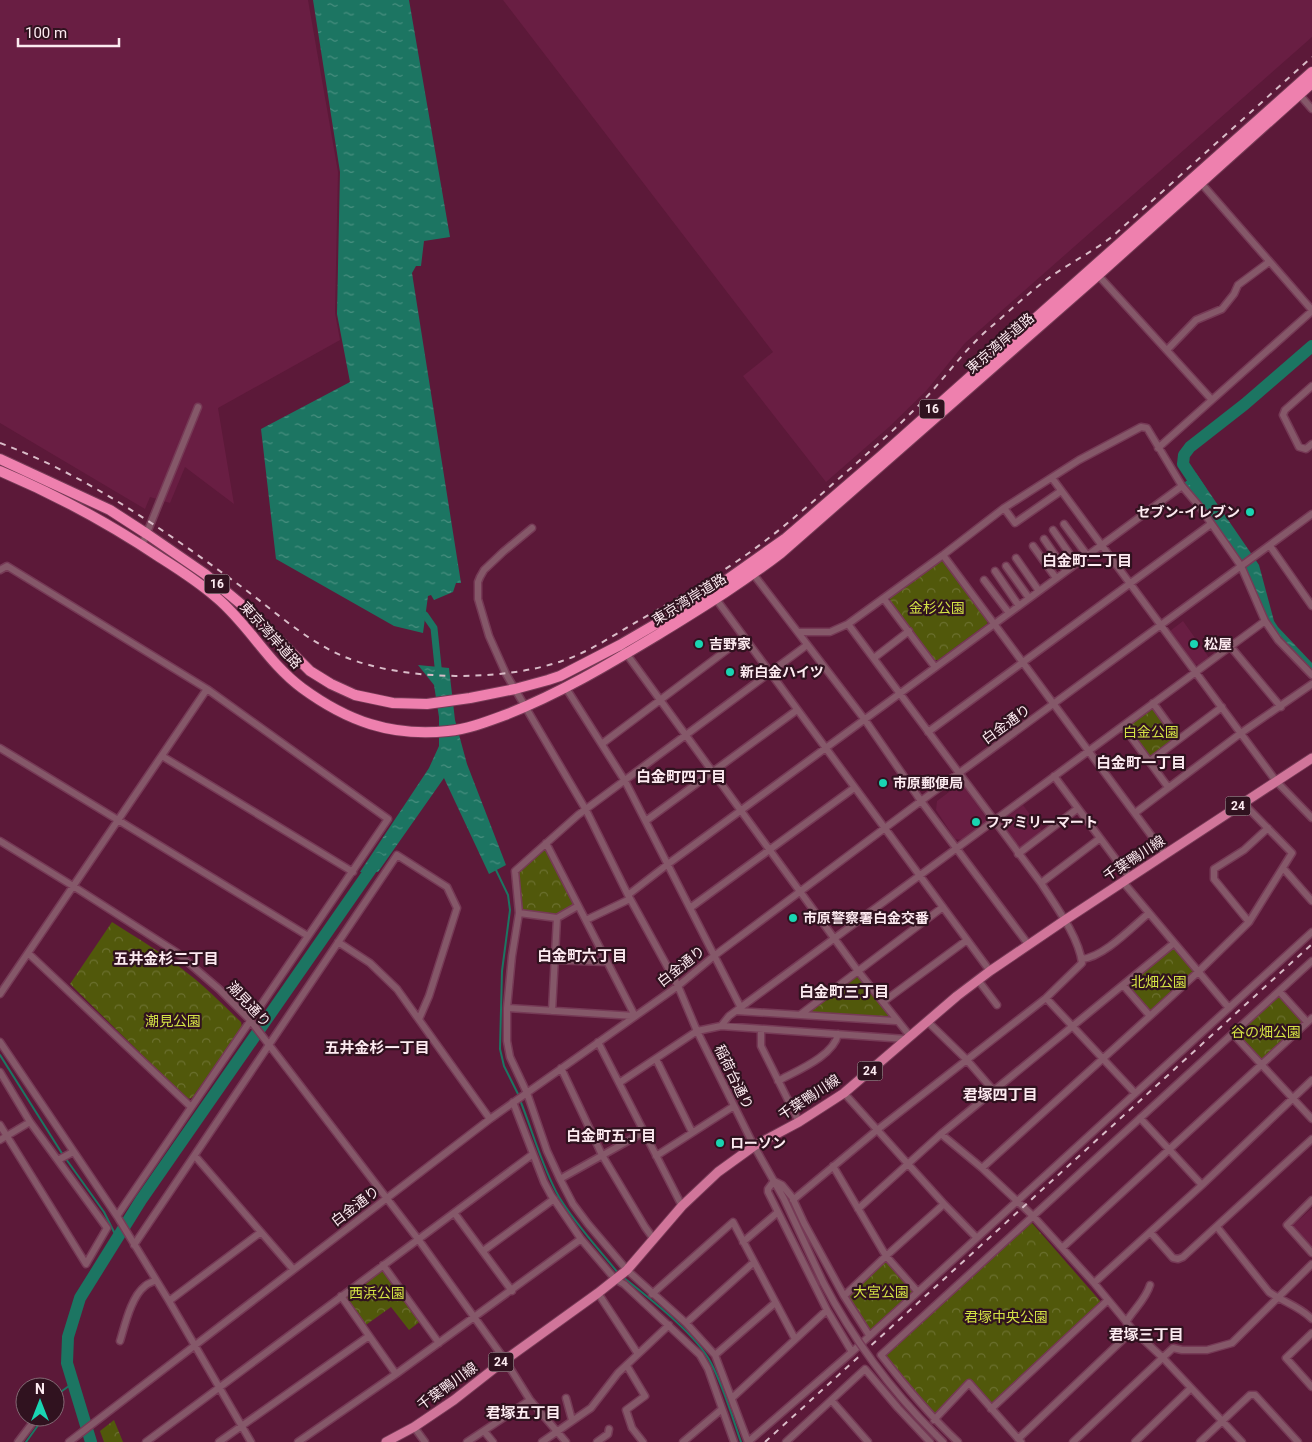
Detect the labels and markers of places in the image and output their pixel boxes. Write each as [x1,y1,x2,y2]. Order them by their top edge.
place label: セブン-イレブン [1136,504,1240,520]
marker: セブン-イレブン [1244,506,1256,518]
place label: 吉野家 [709,636,751,652]
place label: 松屋 [1204,636,1232,652]
marker: 吉野家 [693,638,705,650]
marker: 松屋 [1188,638,1200,650]
place label: 新白金ハイツ [740,664,824,680]
marker: 新白金ハイツ [724,666,736,678]
place label: 市原郵便局 [893,775,963,791]
marker: 市原郵便局 [877,777,889,789]
place label: ファミリーマート [986,814,1098,830]
marker: ファミリーマート [970,816,982,828]
place label: 市原警察署白金交番 [803,910,929,926]
marker: 市原警察署白金交番 [787,912,799,924]
place label: ローソン [730,1135,786,1151]
marker: ローソン [714,1137,726,1149]

